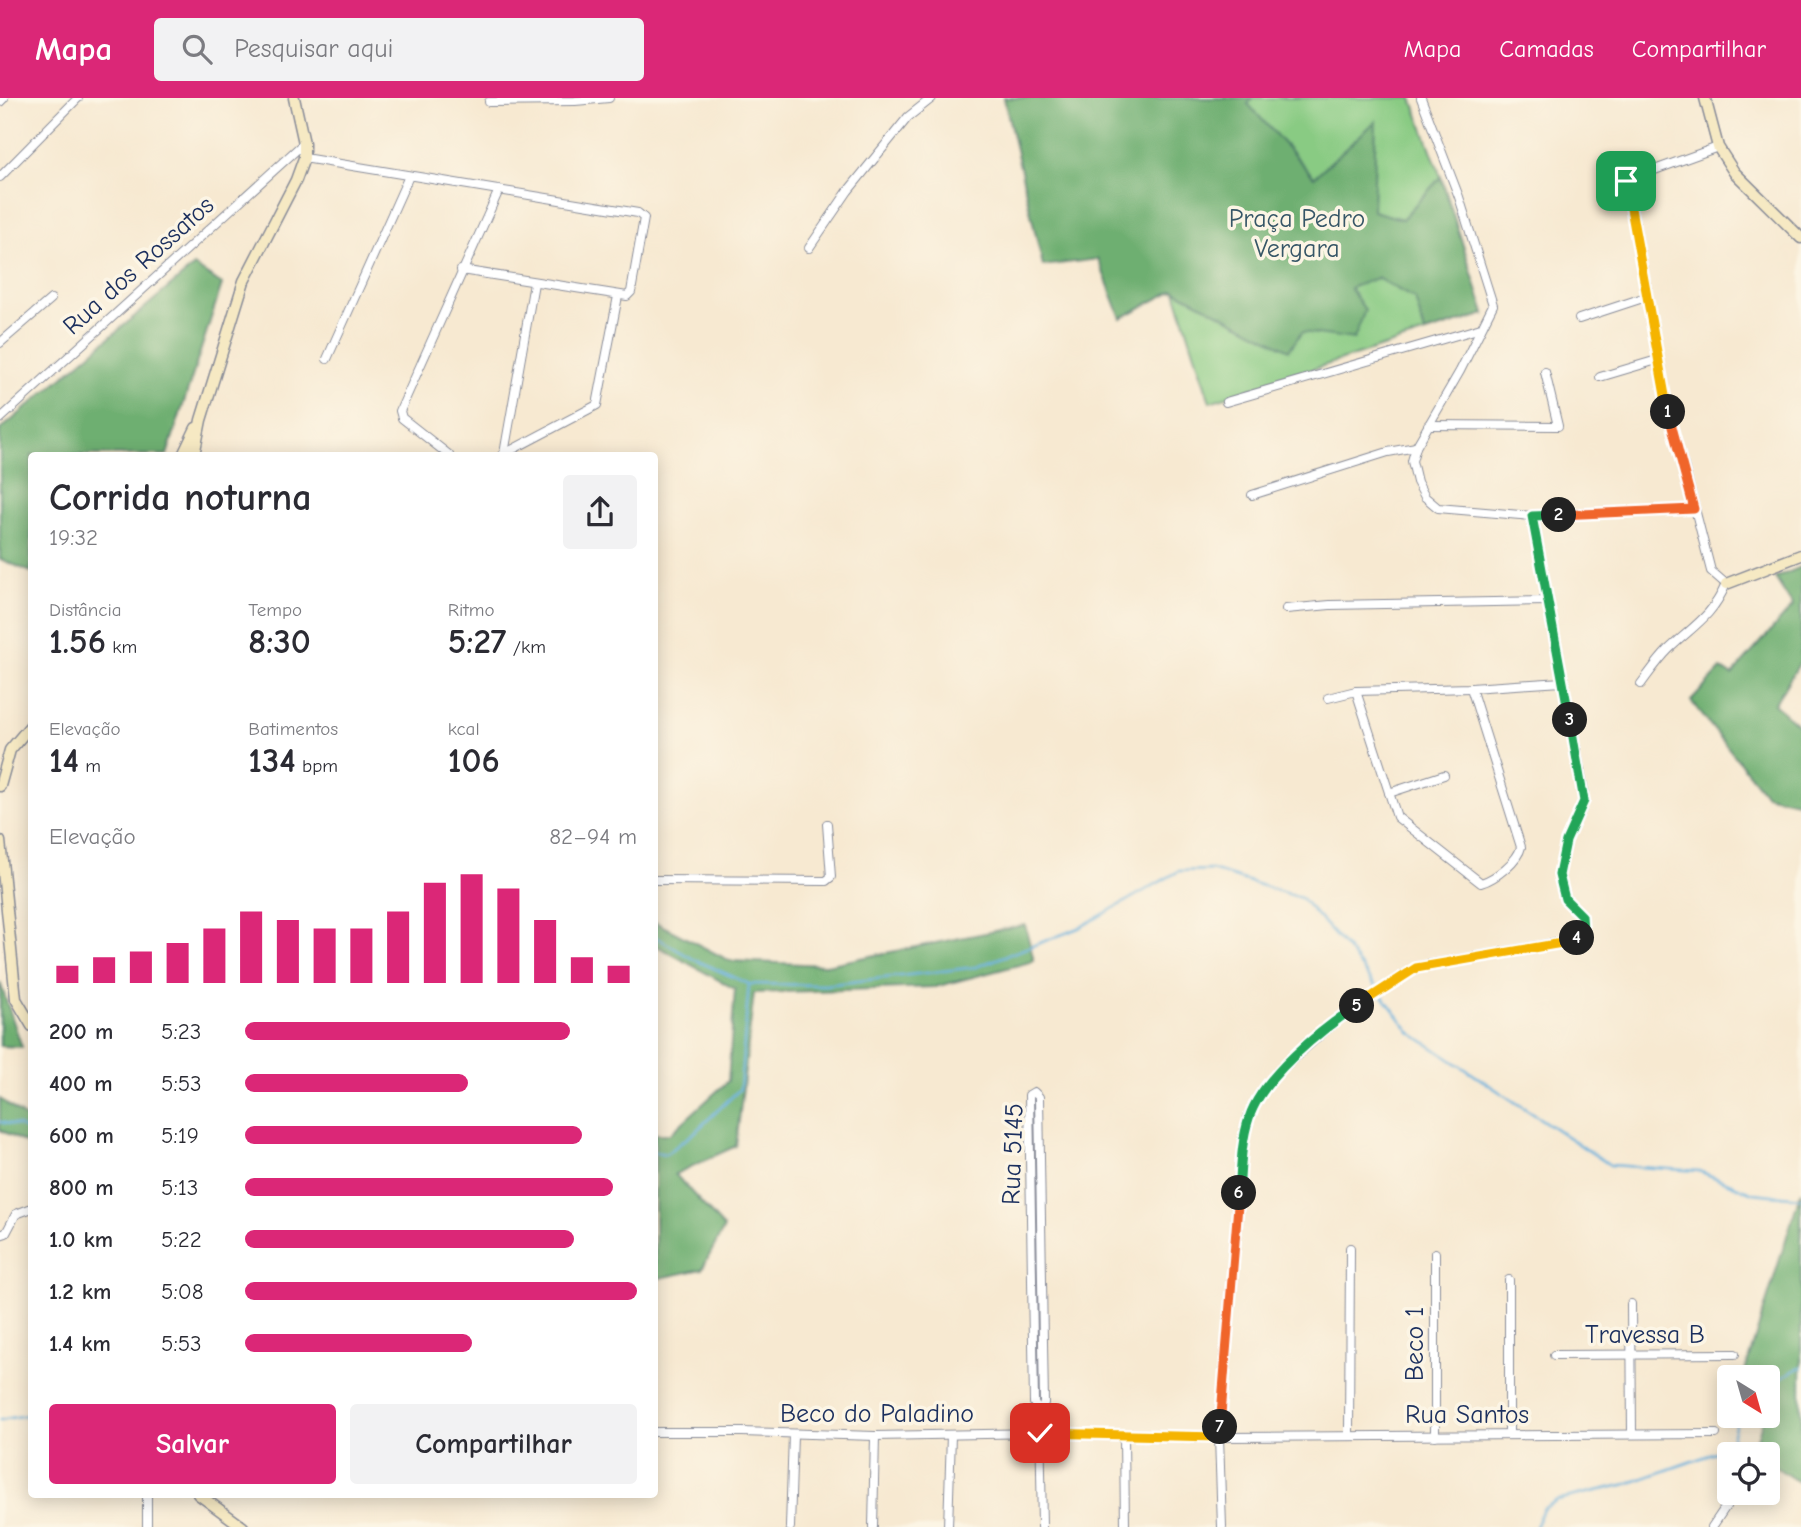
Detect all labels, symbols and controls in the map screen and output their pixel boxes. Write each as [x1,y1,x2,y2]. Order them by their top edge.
search box [154,18,644,81]
text: Mapa [35,30,112,68]
icon: search [178,30,216,68]
text: Pesquisar aqui [234,34,393,64]
text: Mapa [1404,35,1461,63]
text: Camadas [1499,35,1594,63]
text: Compartilhar [1632,35,1766,63]
pin [1596,151,1656,211]
icon: arrive [1607,162,1645,200]
street label: Rua dos Rossatos [57,190,220,341]
park label: Praça Pedro Vergara [1229,204,1365,264]
pin: 1 [1650,394,1686,430]
text: 1 [1664,400,1671,422]
button: share [563,475,637,549]
text: Corrida noturna [49,476,312,520]
pin: 2 [1542,498,1576,532]
text: 2 [1554,503,1563,525]
text: 19:32 [49,524,98,551]
text: Distância [49,599,122,621]
text: Tempo [248,599,302,621]
text: Ritmo [448,599,495,621]
text: 1.56 [49,621,106,662]
text: 8:30 [248,621,311,662]
text: 5:27 [448,621,506,662]
text: km [106,636,137,658]
text: /km [506,636,546,658]
pin: 3 [1552,702,1588,738]
text: 3 [1565,708,1574,730]
text: Elevação [49,718,121,740]
text: Batimentos [248,718,338,740]
text: kcal [448,718,480,740]
text: 14 [49,740,79,781]
text: 134 [248,740,296,781]
text: 106 [448,740,500,781]
text: m [79,755,101,777]
text: bpm [296,755,338,777]
text: Elevação [49,823,136,850]
text: 82–94 m [549,823,637,850]
pin: 4 [1560,920,1594,956]
text: 4 [1572,926,1581,948]
pin: 5 [1340,988,1374,1024]
text: 5 [1351,994,1362,1016]
text: 200 m [49,1018,113,1045]
text: 5:23 [161,1018,201,1045]
text: 400 m [49,1070,113,1097]
text: 5:53 [161,1070,202,1097]
street label: Rua 5145 [996,1103,1030,1205]
text: 600 m [49,1122,114,1149]
text: 5:19 [161,1122,199,1149]
text: 800 m [49,1174,114,1201]
text: 5:13 [161,1174,198,1201]
pin: 6 [1222,1176,1256,1210]
text: 6 [1234,1181,1243,1203]
text: 1.0 km [49,1226,113,1253]
text: 5:22 [161,1226,202,1253]
text: 1.2 km [49,1278,111,1305]
text: 5:08 [161,1278,203,1305]
street label: Beco 1 [1400,1307,1430,1381]
street label: Travessa B [1585,1320,1705,1350]
text: 1.4 km [49,1330,111,1357]
text: 5:53 [161,1330,202,1357]
north arrow [1717,1365,1780,1428]
map controls [1717,1365,1780,1505]
street label: Beco do Paladino [780,1399,974,1429]
street label: Rua Santos [1405,1400,1529,1430]
pin [1010,1403,1070,1463]
button: Salvar [49,1404,336,1484]
button: Compartilhar [350,1404,637,1484]
pin: 7 [1202,1410,1238,1444]
icon: check [1021,1414,1059,1452]
text: 7 [1215,1415,1224,1437]
button: locate [1717,1442,1780,1505]

